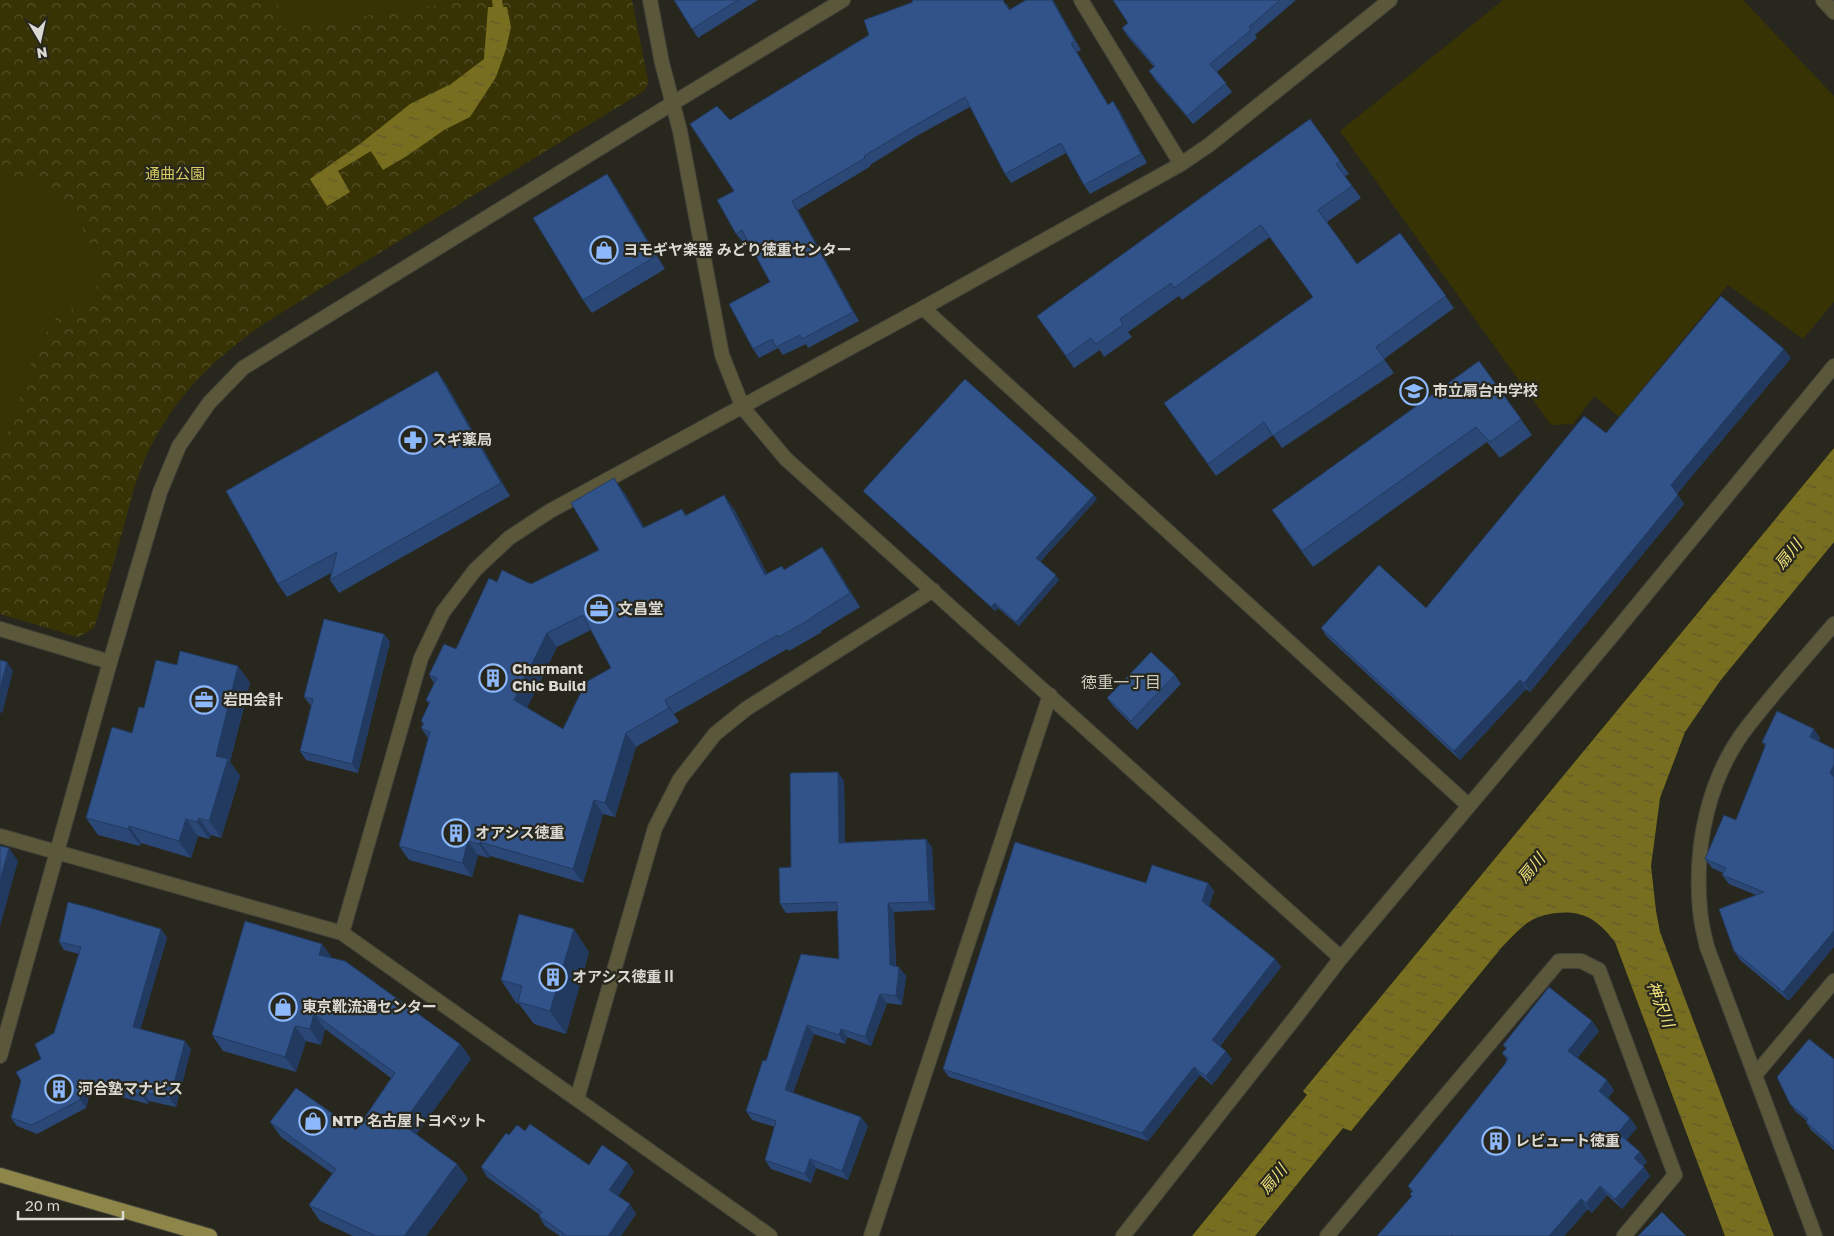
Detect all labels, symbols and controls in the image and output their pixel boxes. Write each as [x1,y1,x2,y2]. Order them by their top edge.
north arrow [15,15,65,65]
text: N [36,44,49,63]
park label: 通曲公園 [145,164,205,182]
shop icon: ヨモギヤ楽器 みどり徳重センター [589,235,619,265]
place label: ヨモギヤ楽器 みどり徳重センター [623,240,852,258]
school or university icon: 市立扇台中学校 [1399,376,1429,406]
place label: 市立扇台中学校 [1433,381,1538,399]
pharmacy icon: スギ薬局 [398,425,428,455]
place label: スギ薬局 [432,430,492,448]
water label: 扇川 [1770,534,1807,573]
office icon: 文昌堂 [584,594,614,624]
place label: 文昌堂 [618,599,663,617]
place label: Charmant Chic Build [512,659,586,694]
building icon: Charmant Chic Build [478,663,508,693]
district label: 徳重一丁目 [1081,672,1161,692]
office icon: 岩田会計 [189,685,219,715]
place label: 岩田会計 [223,690,283,708]
building icon: オアシス徳重 [441,818,471,848]
place label: オアシス徳重 [475,823,564,841]
water label: 扇川 [1513,848,1550,887]
building icon: オアシス徳重Ⅱ [538,962,568,992]
place label: オアシス徳重Ⅱ [572,967,676,985]
water label: 神沢川 [1643,978,1680,1032]
shop icon: 東京靴流通センター [268,992,298,1022]
place label: 東京靴流通センター [302,997,437,1015]
building icon: 河合塾マナビス [44,1074,74,1104]
place label: 河合塾マナビス [78,1079,183,1097]
shop icon: NTP 名古屋トヨペット [298,1106,328,1136]
place label: NTP 名古屋トヨペット [332,1111,487,1129]
building icon: レビュート徳重 [1481,1126,1511,1156]
place label: レビュート徳重 [1515,1131,1620,1149]
water label: 扇川 [1255,1159,1292,1198]
scale bar [18,1188,122,1220]
text: 20 m [25,1196,60,1214]

